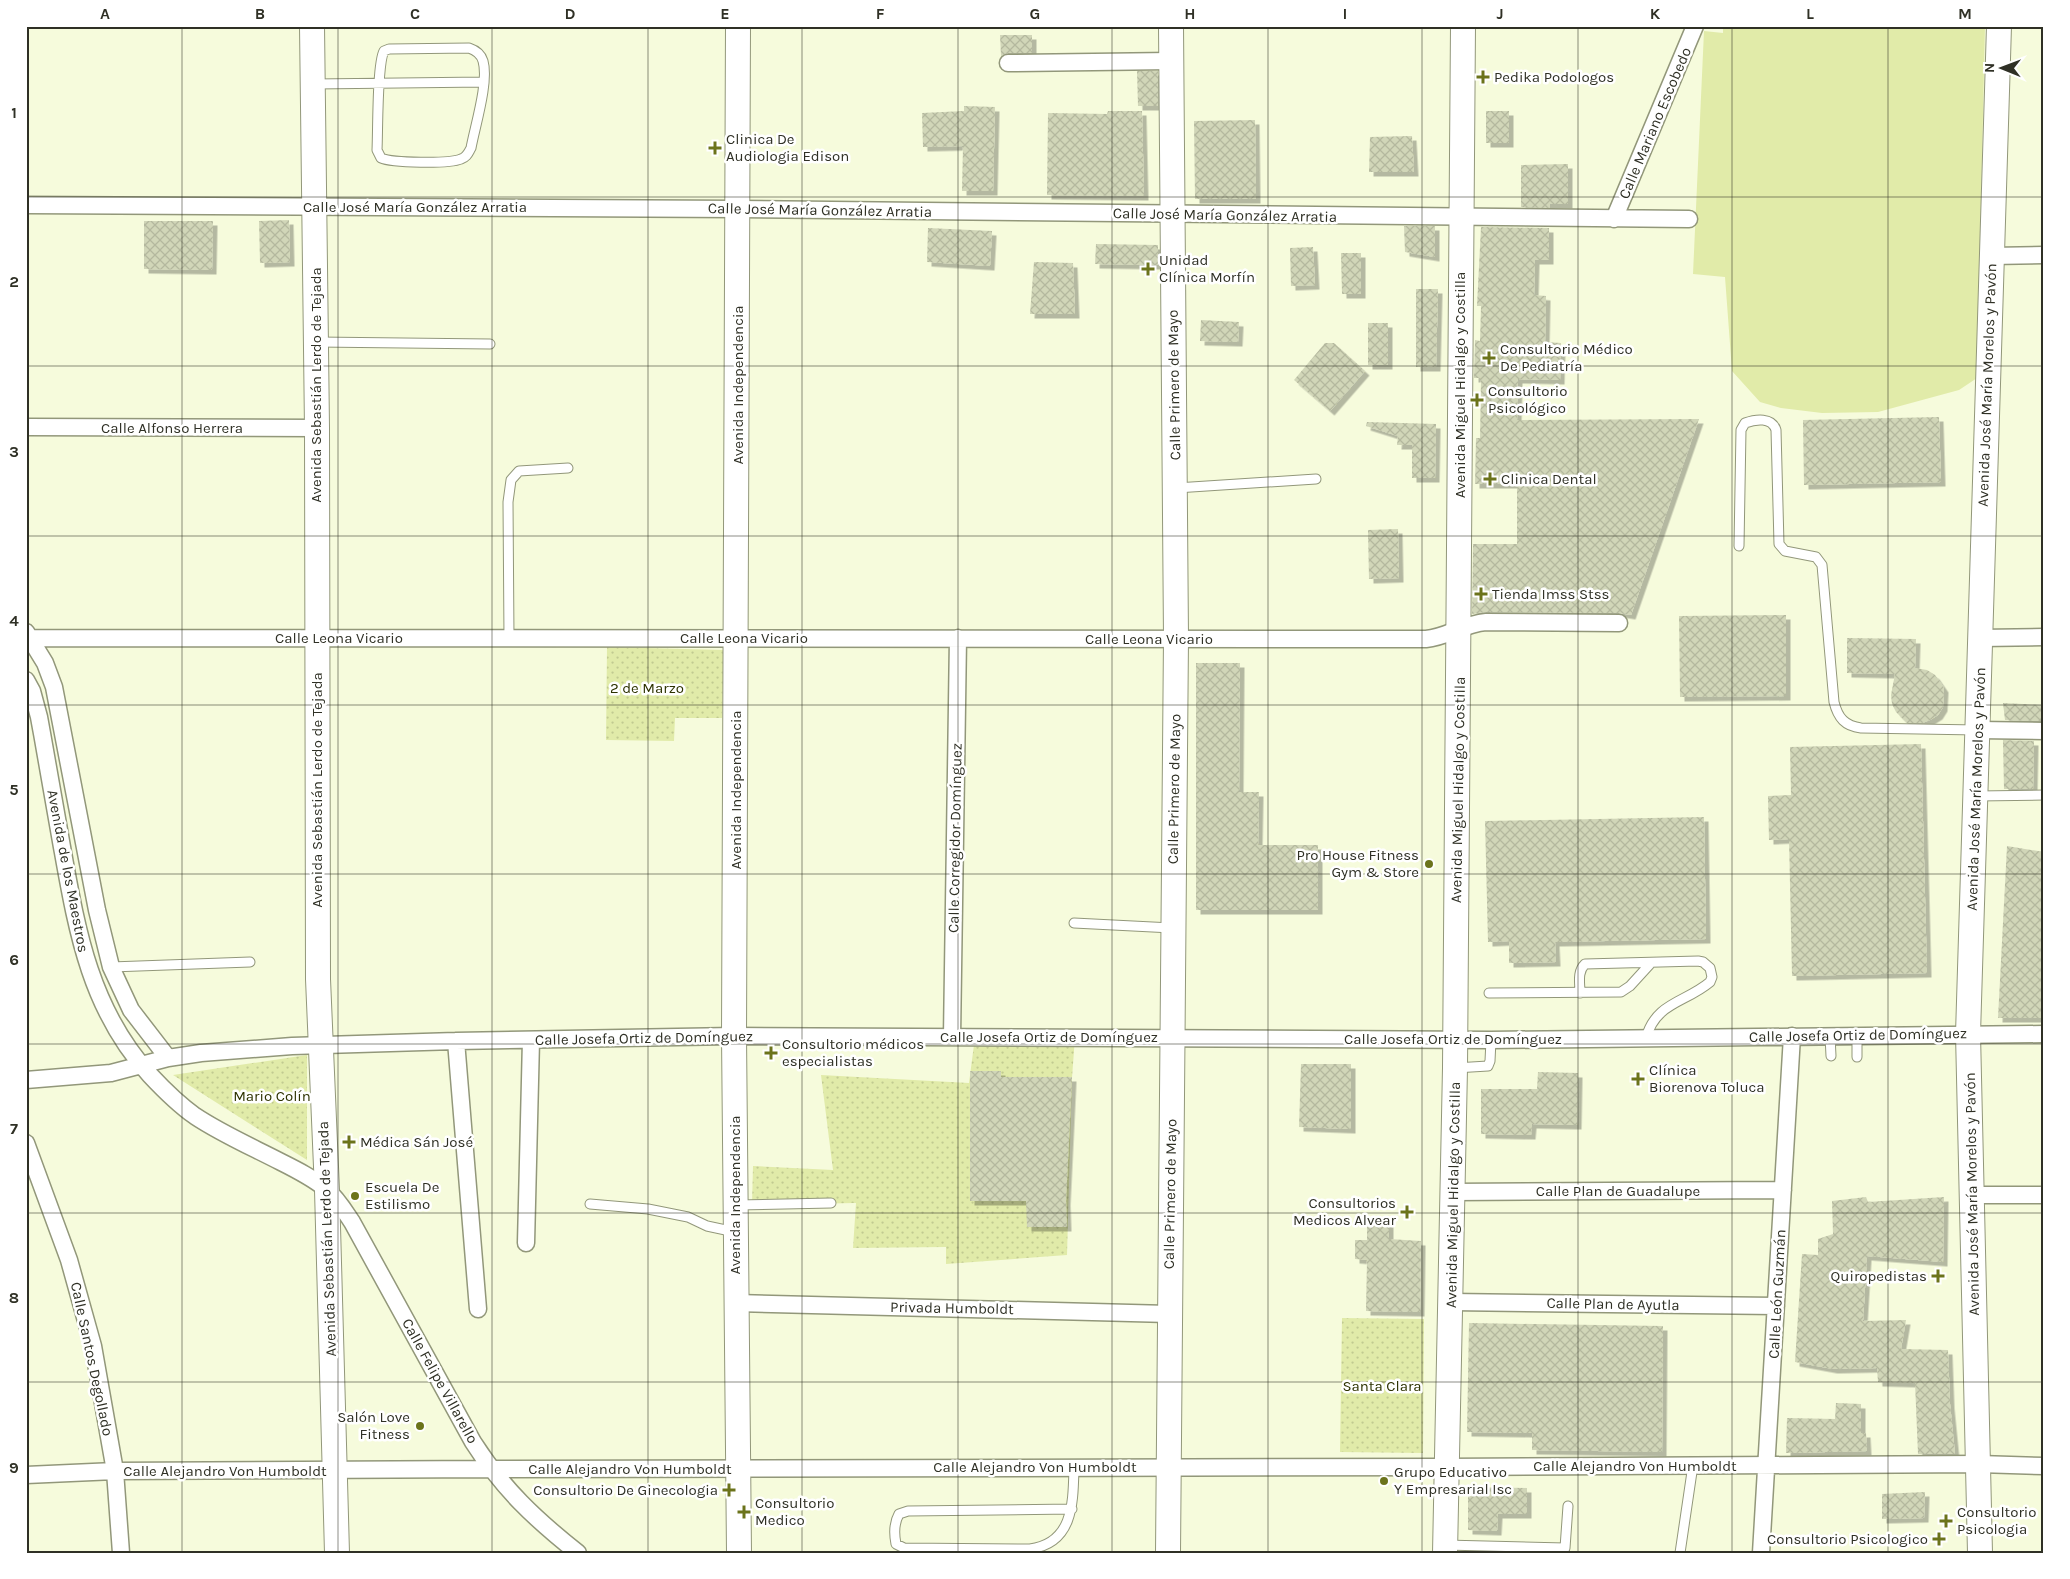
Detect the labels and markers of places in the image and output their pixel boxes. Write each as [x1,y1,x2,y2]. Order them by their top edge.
place label: Pedika Podologos [1494,68,1614,86]
marker: Pedika Podologos [1476,70,1490,84]
place label: Clinica De Audiologia Edison [726,130,849,165]
marker: Clinica De Audiologia Edison [708,141,722,155]
place label: Unidad Clínica Morfín [1159,251,1255,286]
marker: Unidad Clínica Morfín [1141,262,1155,276]
place label: Consultorio Médico De Pediatría [1500,340,1633,375]
marker: Consultorio Médico De Pediatría [1482,351,1496,365]
place label: Consultorio Psicológico [1488,382,1568,417]
marker: Consultorio Psicológico [1470,393,1484,407]
place label: Clinica Dental [1501,470,1597,488]
marker: Clinica Dental [1483,472,1497,486]
place label: Tienda Imss Stss [1492,585,1609,603]
marker: Tienda Imss Stss [1474,587,1488,601]
place label: Pro House Fitness Gym & Store [1297,846,1419,881]
marker: Pro House Fitness Gym & Store [1423,858,1435,870]
place label: Consultorio médicos especialistas [782,1035,924,1070]
marker: Consultorio médicos especialistas [764,1046,778,1060]
place label: Clínica Biorenova Toluca [1649,1061,1765,1096]
marker: Clínica Biorenova Toluca [1631,1072,1645,1086]
place label: Médica Sán José [360,1133,473,1151]
marker: Médica Sán José [342,1135,356,1149]
place label: Escuela De Estilismo [365,1178,439,1213]
marker: Escuela De Estilismo [349,1190,361,1202]
place label: Consultorios Medicos Alvear [1293,1194,1397,1229]
marker: Consultorios Medicos Alvear [1400,1205,1414,1219]
place label: Quiropedistas [1831,1267,1927,1285]
marker: Quiropedistas [1931,1269,1945,1283]
place label: Salón Love Fitness [337,1408,410,1443]
marker: Salón Love Fitness [414,1420,426,1432]
place label: Grupo Educativo Y Empresarial Isc [1394,1463,1512,1498]
marker: Grupo Educativo Y Empresarial Isc [1378,1475,1390,1487]
place label: Consultorio De Ginecologia [533,1481,718,1499]
marker: Consultorio De Ginecologia [722,1483,736,1497]
place label: Consultorio Medico [755,1494,835,1529]
place label: Consultorio Psicologia [1957,1503,2037,1538]
marker: Consultorio Medico [737,1505,751,1519]
marker: Consultorio Psicologia [1939,1514,1953,1528]
place label: Consultorio Psicologico [1767,1530,1928,1548]
marker: Consultorio Psicologico [1932,1532,1946,1546]

